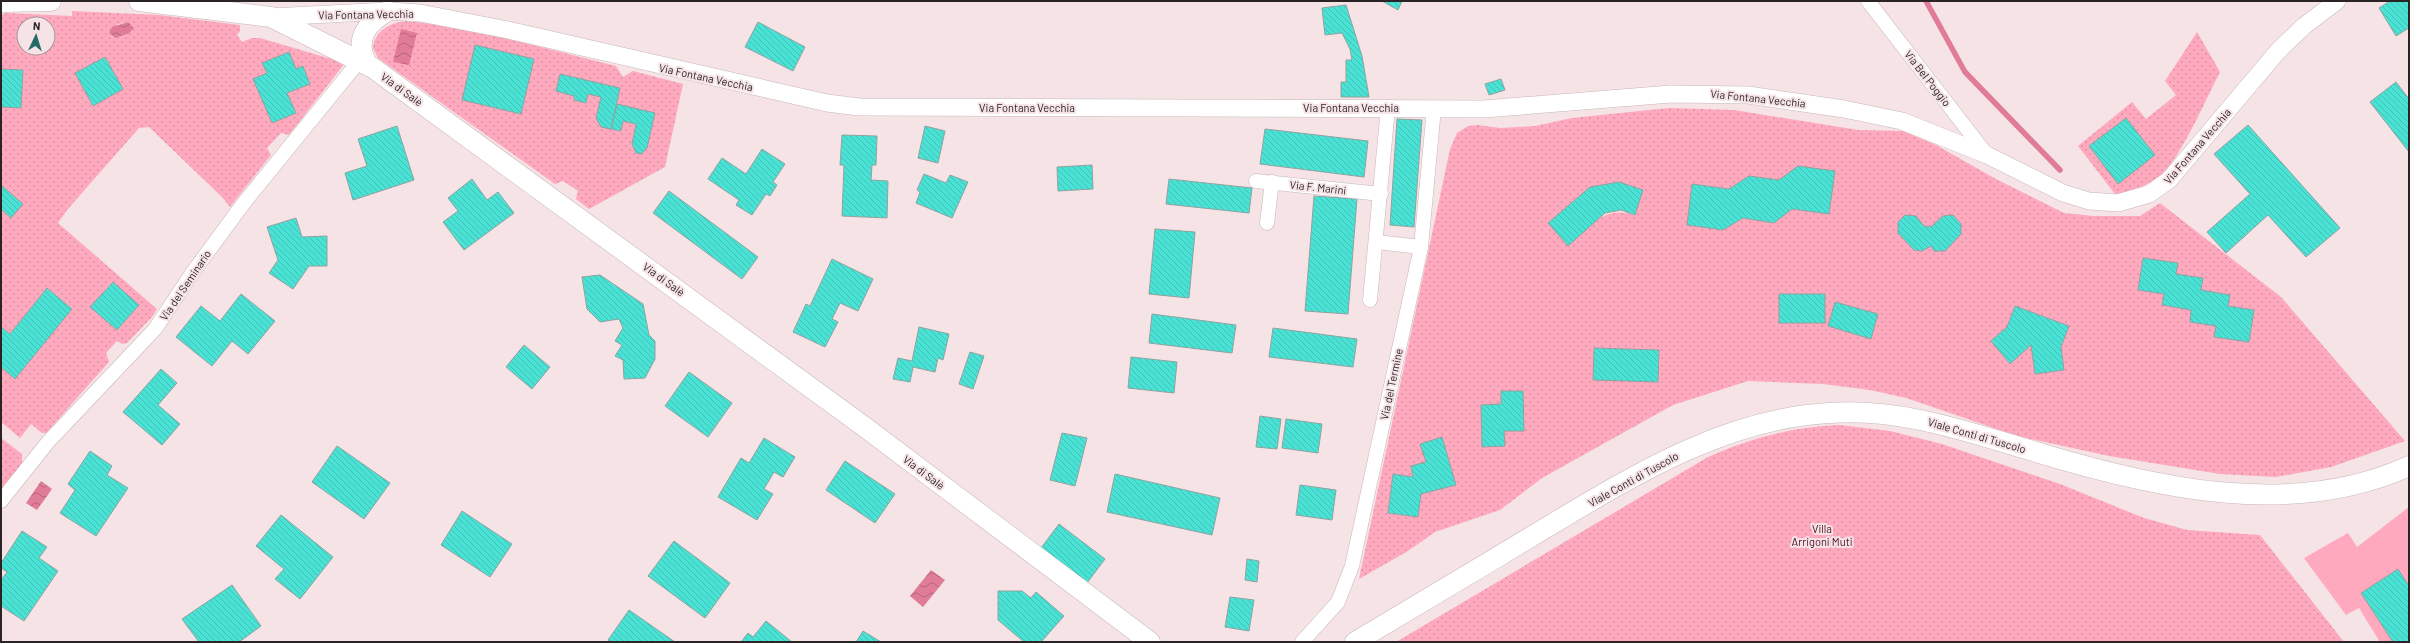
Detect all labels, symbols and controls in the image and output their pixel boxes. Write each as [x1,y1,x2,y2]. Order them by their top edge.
street label: Via Fontana Vecchia [318,7,414,21]
north arrow [16,16,56,56]
text: N [33,19,41,32]
street label: Via Bel Poggio [1902,47,1954,109]
street label: Via Fontana Vecchia [658,61,754,93]
street label: Via di Salè [379,69,426,109]
street label: Via Fontana Vecchia [1710,87,1806,109]
street label: Via Fontana Vecchia [979,101,1075,114]
street label: Via Fontana Vecchia [1303,101,1399,114]
street label: Via Fontana Vecchia [2161,106,2233,186]
street label: Via F. Marini [1289,178,1347,196]
street label: Via del Seminario [157,247,213,323]
street label: Via di Salè [641,259,688,299]
street label: Via del Termine [1377,347,1405,421]
street label: Viale Conti di Tuscolo [1927,415,2027,455]
street label: Viale Conti di Tuscolo [1586,449,1680,509]
street label: Via di Salè [901,452,947,492]
park label: Villa Arrigoni Muti [1792,522,1853,548]

